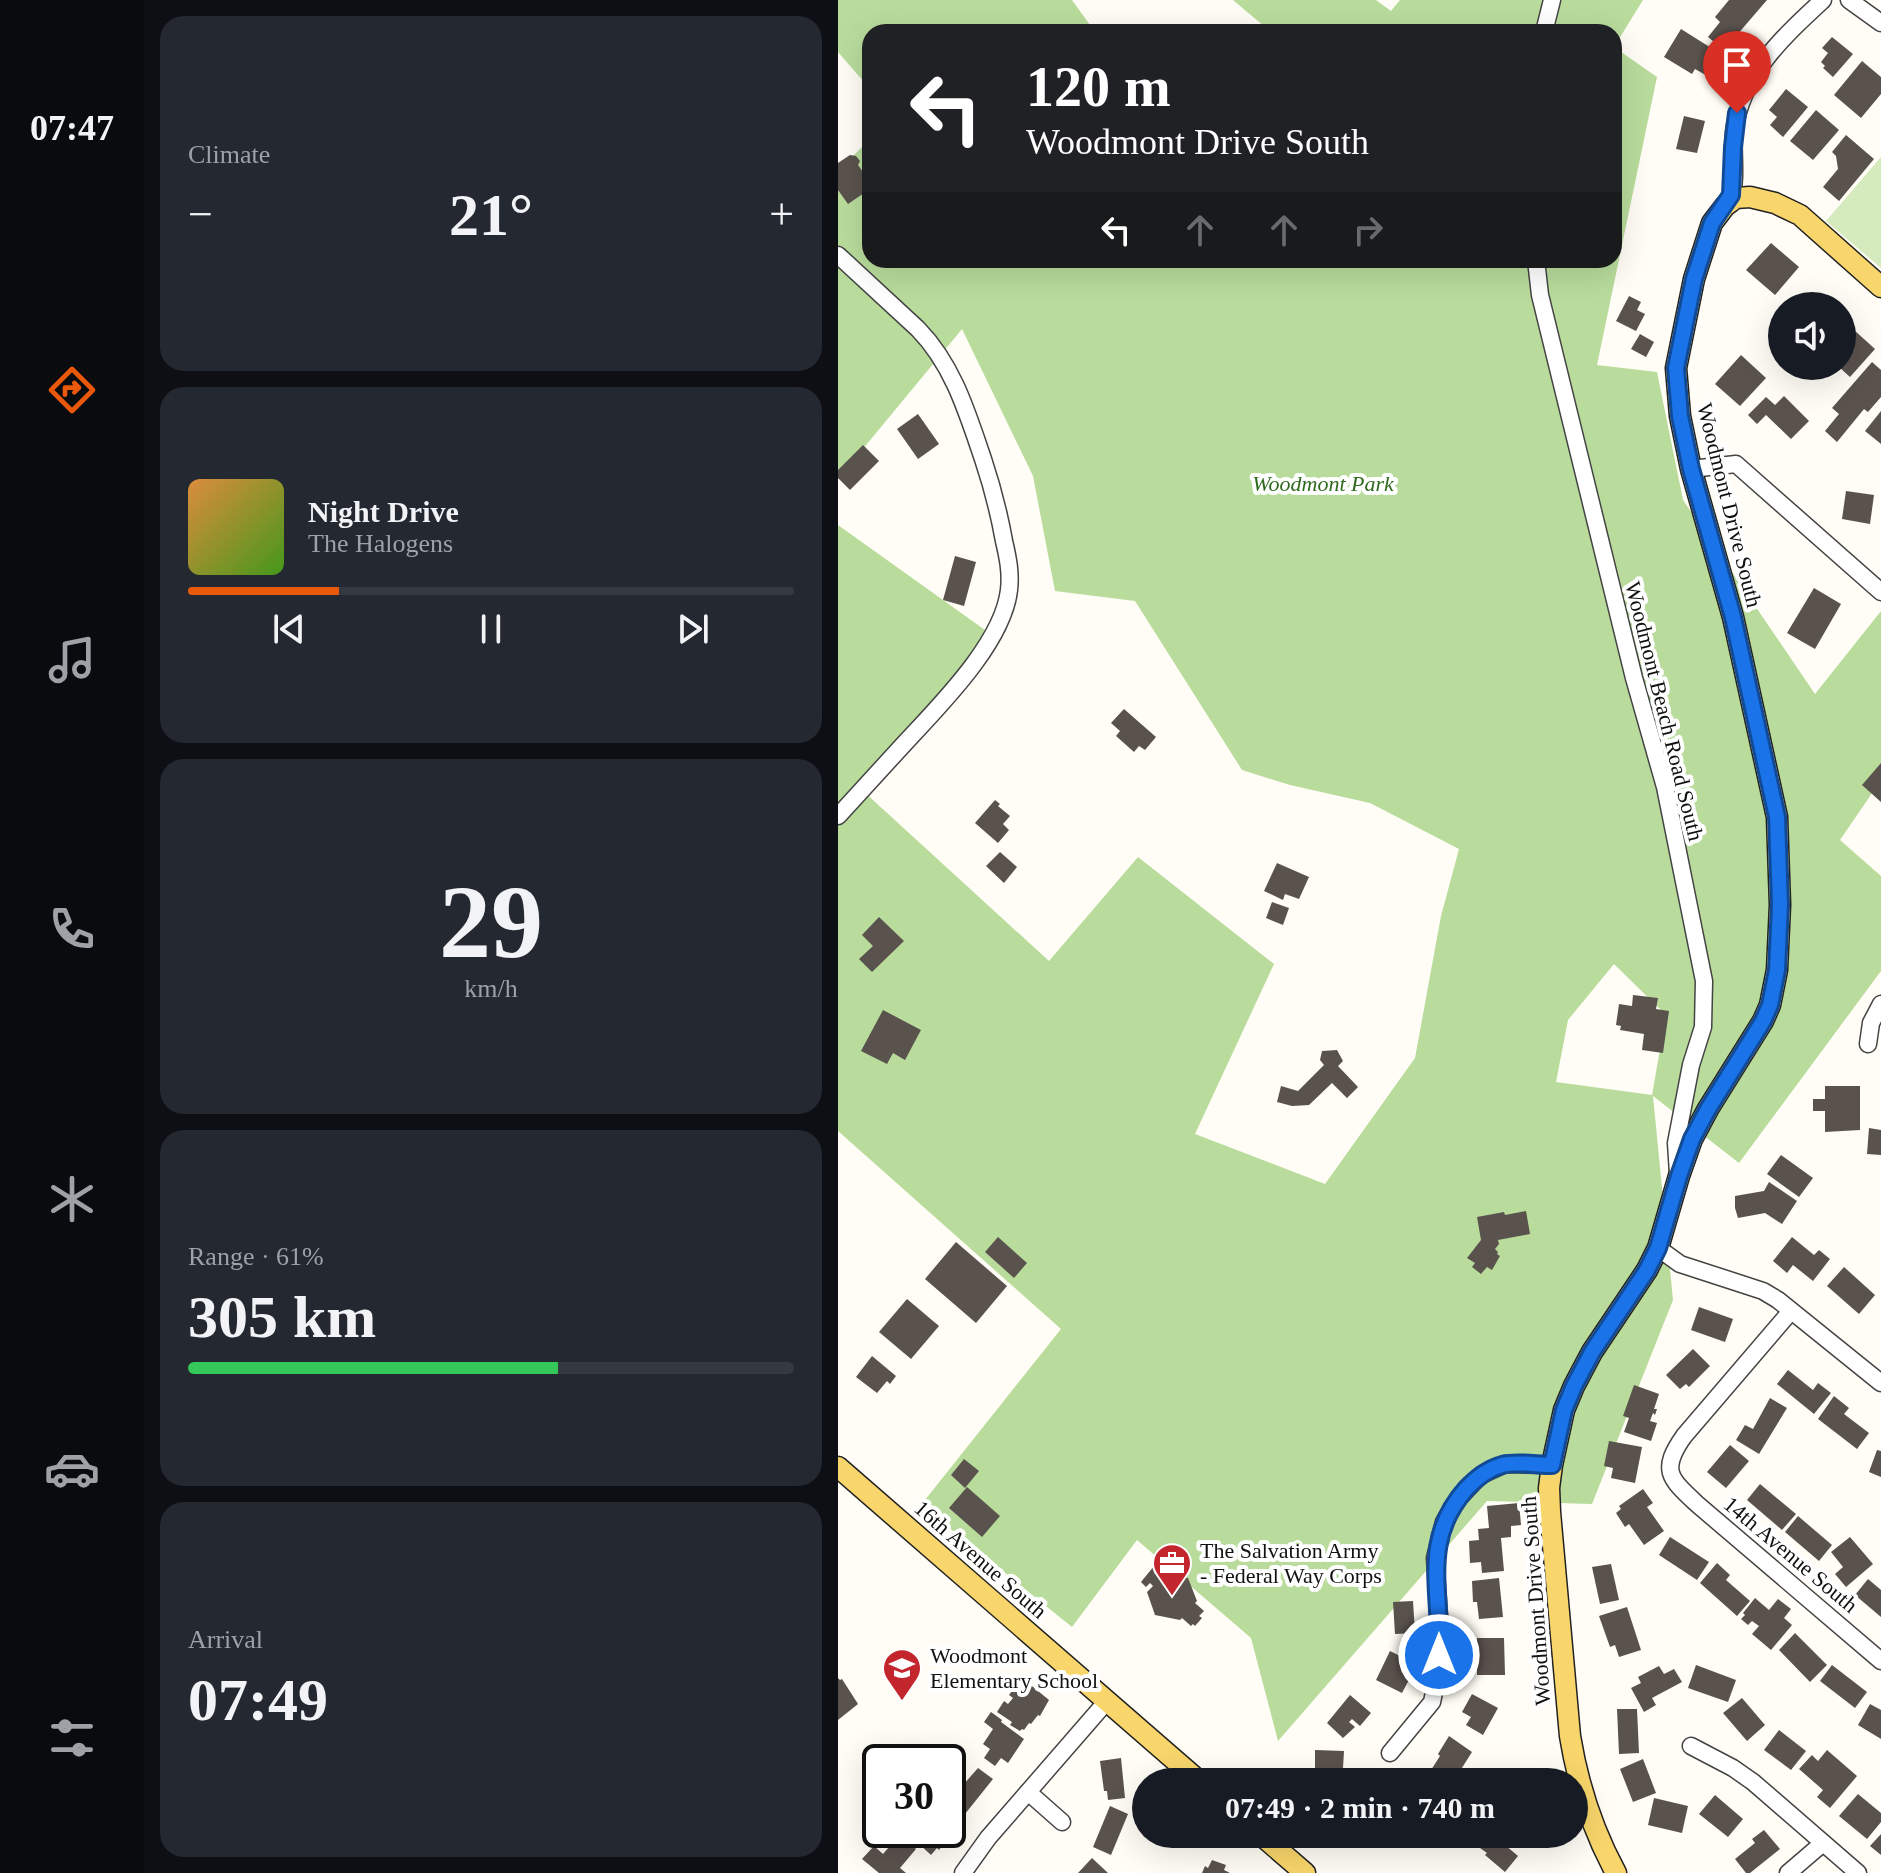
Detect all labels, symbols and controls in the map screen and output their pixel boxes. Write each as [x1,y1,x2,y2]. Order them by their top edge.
pin [1703,31,1771,113]
icon: arrive [1715,43,1759,87]
icon: left [894,56,998,160]
text: 120 m [1026,56,1171,118]
text: 07:47 [30,108,114,148]
text: Woodmont Drive South [1026,122,1369,162]
text: Climate [188,140,270,169]
text: 21° [449,182,533,248]
text: − [188,190,213,239]
text: + [769,190,794,239]
icon: left [1094,208,1138,252]
icon: ahead [1178,208,1222,252]
icon: ahead [1262,208,1306,252]
icon: right [1346,208,1390,252]
map controls [1768,292,1856,380]
button: sound [1768,292,1856,380]
icon: directions [44,362,100,418]
street label: Woodmont Drive South [1692,400,1767,610]
park label: Woodmont Park [1252,471,1395,496]
text: Night Drive [308,495,459,528]
text: The Halogens [308,529,453,558]
street label: Woodmont Beach Road South [1620,579,1709,843]
icon: previous [267,607,311,651]
icon: pause [469,607,513,651]
icon: next [671,607,715,651]
icon: music [44,632,100,688]
text: 29 [439,864,543,979]
icon: phone [44,901,100,957]
text: km/h [464,974,518,1003]
icon: climate [44,1171,100,1227]
text: Range · 61% [188,1242,324,1271]
text: 305 km [188,1284,376,1350]
icon: car [44,1441,100,1497]
street label: 14th Avenue South [1719,1491,1863,1618]
street label: 16th Avenue South [909,1495,1052,1624]
street label: Woodmont Drive South [1516,1496,1555,1706]
place label: The Salvation Army - Federal Way Corps [1200,1538,1382,1588]
office icon: The Salvation Army - Federal Way Corps [1151,1542,1193,1597]
position arrow [1397,1613,1481,1697]
text: Arrival [188,1625,263,1654]
place label: Woodmont Elementary School [930,1643,1098,1693]
school or university icon: Woodmont Elementary School [881,1647,923,1702]
text: 07:49 [188,1667,328,1733]
icon: filters [44,1710,100,1766]
speed limit sign: 30 [862,1744,966,1848]
text: 07:49 · 2 min · 740 m [1225,1791,1495,1824]

